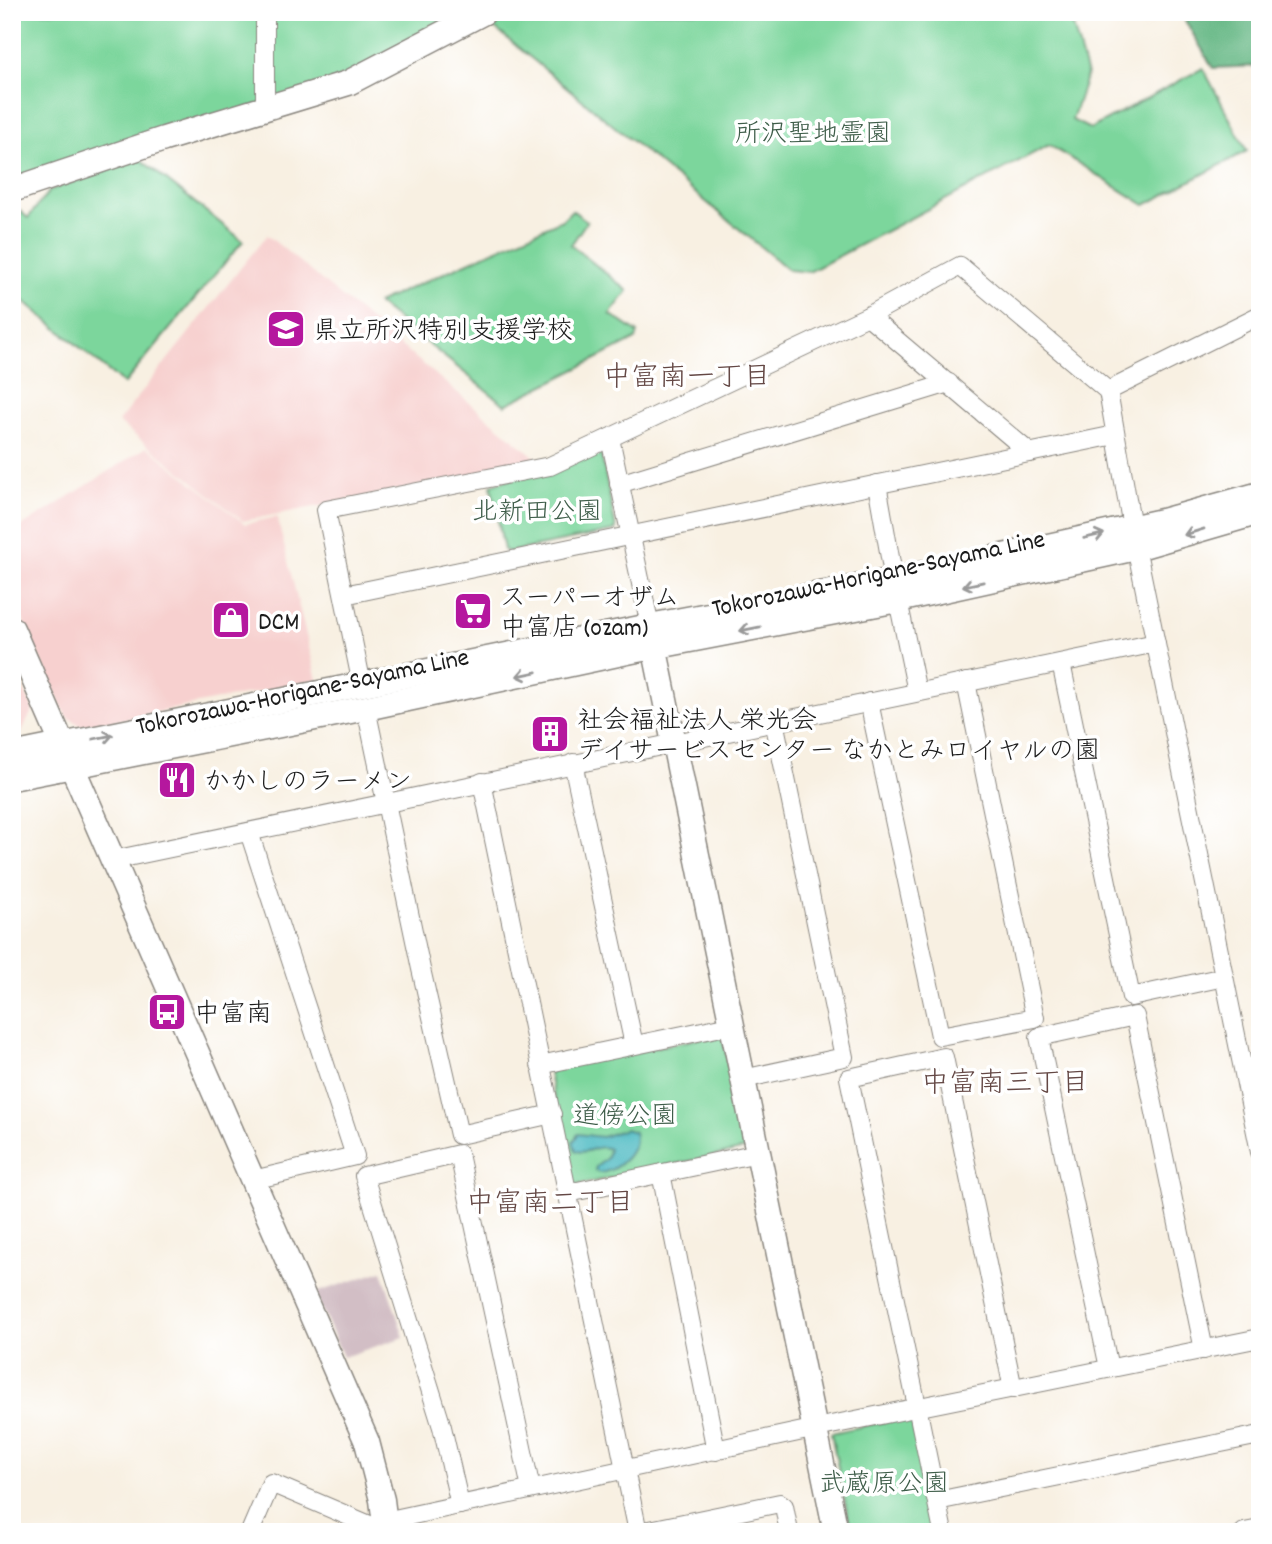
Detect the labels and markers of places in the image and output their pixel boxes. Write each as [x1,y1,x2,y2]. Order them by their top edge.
school or university icon: 県立所沢特別支援学校 [265,308,307,350]
place label: 県立所沢特別支援学校 [313,314,573,351]
place label: スーパーオザム 中富店 (ozam) [500,581,679,648]
supermarket icon: スーパーオザム 中富店 (ozam) [452,590,494,632]
shop icon: DCM [210,599,252,641]
place label: DCM [258,605,300,642]
place label: 社会福祉法人 栄光会 デイサービスセンター なかとみロイヤルの園 [577,704,1100,771]
building icon: 社会福祉法人 栄光会 デイサービスセンター なかとみロイヤルの園 [529,713,571,755]
restaurant icon: かかしのラーメン [156,759,198,801]
place label: かかしのラーメン [204,765,412,802]
bus stop icon: 中富南 [146,991,188,1033]
place label: 中富南 [194,997,272,1034]

